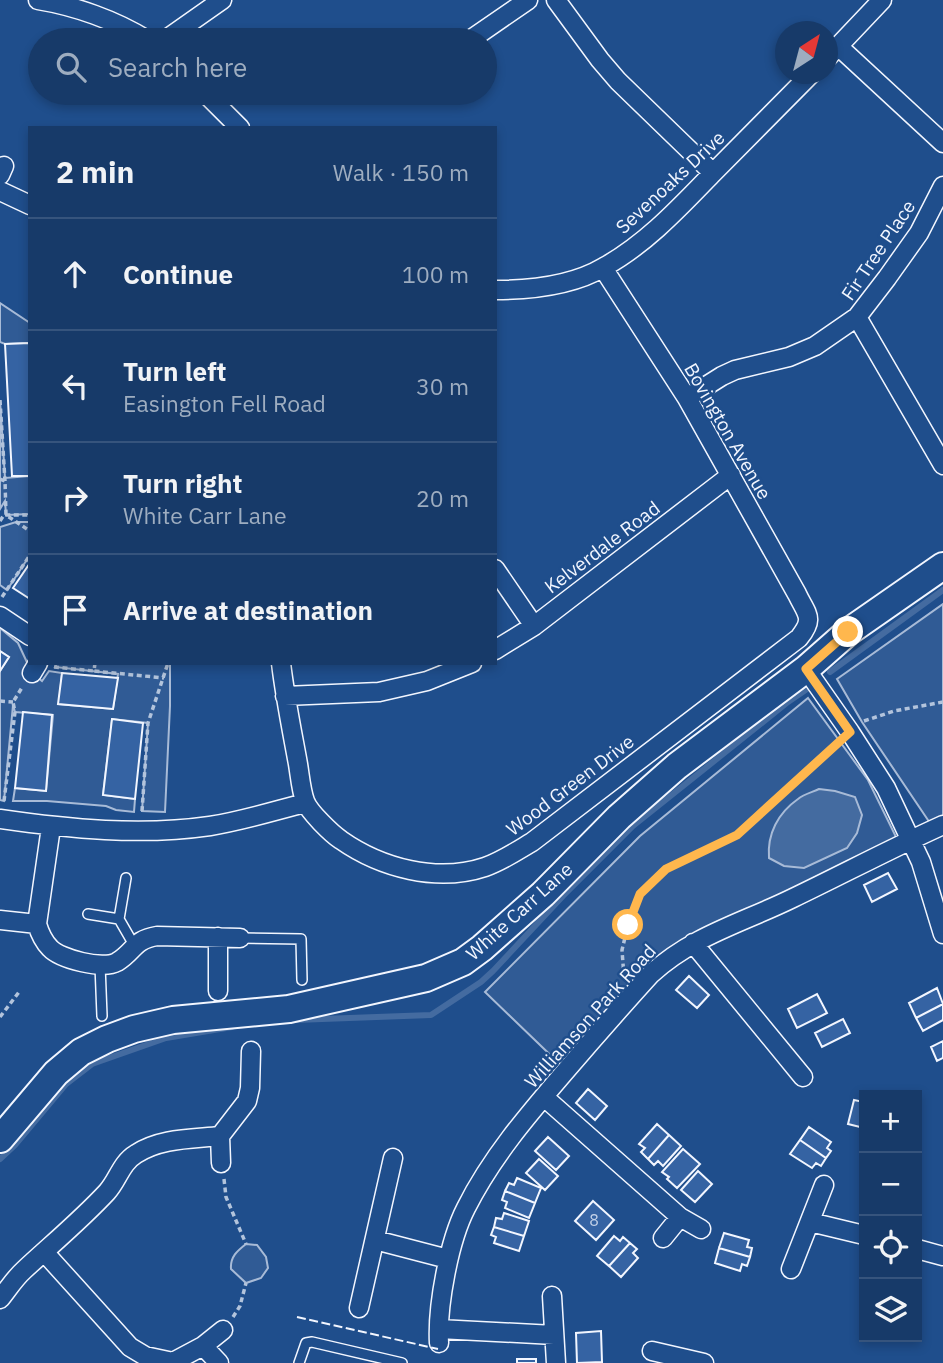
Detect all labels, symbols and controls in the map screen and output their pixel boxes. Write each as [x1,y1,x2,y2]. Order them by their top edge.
north arrow [775,21,838,84]
search box [28,28,497,105]
icon: search [52,48,90,86]
text: Search here [108,50,247,84]
street label: Sevenoaks Drive [611,125,729,239]
text: 2 min [56,152,134,191]
text: Walk · 150 m [333,157,469,187]
street label: Fir Tree Place [836,195,920,305]
icon: ahead [56,255,94,293]
text: Continue [123,257,233,291]
text: 100 m [402,259,469,289]
text: Turn left [123,354,226,388]
street label: Bovington Avenue [679,358,777,504]
icon: left [56,367,94,405]
text: 30 m [416,371,469,401]
text: Easington Fell Road [123,388,326,418]
text: Turn right [123,466,242,500]
icon: right [56,479,94,517]
text: 20 m [416,483,469,513]
street label: Kelverdale Road [540,496,664,598]
text: White Carr Lane [123,500,287,530]
icon: arrive [56,591,94,629]
text: Arrive at destination [123,593,373,627]
route end [832,616,863,647]
street label: Wood Green Drive [501,729,639,841]
street label: White Carr Lane [461,857,577,965]
route start [612,909,643,940]
street label: Williamson Park Road [519,939,661,1093]
map controls [859,1090,922,1342]
button: + [859,1090,922,1153]
button: − [859,1153,922,1216]
house number: 8 [589,1210,599,1230]
button: locate [859,1216,922,1279]
button: layers [859,1279,922,1342]

